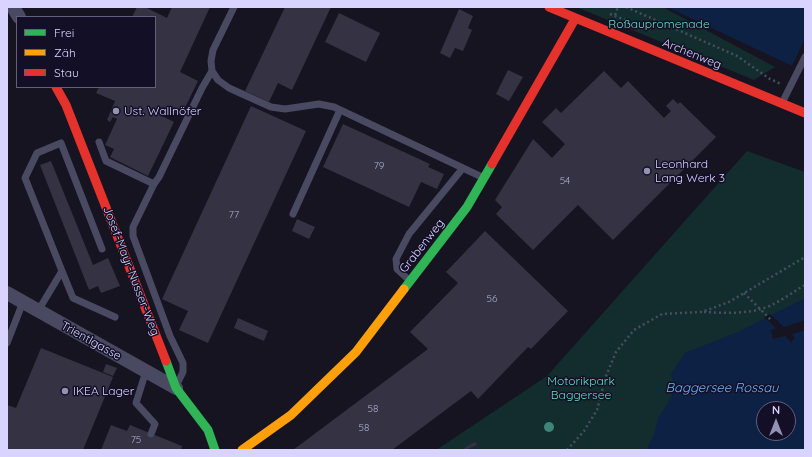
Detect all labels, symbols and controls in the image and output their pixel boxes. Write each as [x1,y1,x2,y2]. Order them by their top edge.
legend [16,16,156,88]
park label: Roßaupromenade [608,17,710,31]
text: Frei [54,25,74,40]
street label: Archenweg [661,36,723,72]
text: Zäh [54,45,76,60]
text: Stau [54,65,79,80]
place label: Ust. Wallnöfer [124,104,201,118]
marker: Ust. Wallnöfer [111,106,121,116]
place label: Leonhard Lang Werk 3 [655,157,725,185]
house number: 79 [374,160,384,172]
marker: Leonhard Lang Werk 3 [642,166,652,176]
house number: 54 [560,175,570,187]
street label: Josef-Mayr-Nusser-Weg [100,204,162,338]
house number: 77 [229,209,239,221]
street label: Grabenweg [397,216,447,276]
house number: 56 [487,293,497,305]
street label: Trientlgasse [58,318,124,364]
park label: Motorikpark Baggersee [547,374,615,402]
water label: Baggersee Rossau [666,380,778,396]
place label: IKEA Lager [73,384,134,398]
marker: IKEA Lager [60,386,70,396]
north arrow [756,401,796,441]
house number: 58 [368,403,378,415]
text: N [772,403,780,417]
house number: 58 [359,422,369,434]
house number: 75 [131,434,141,446]

